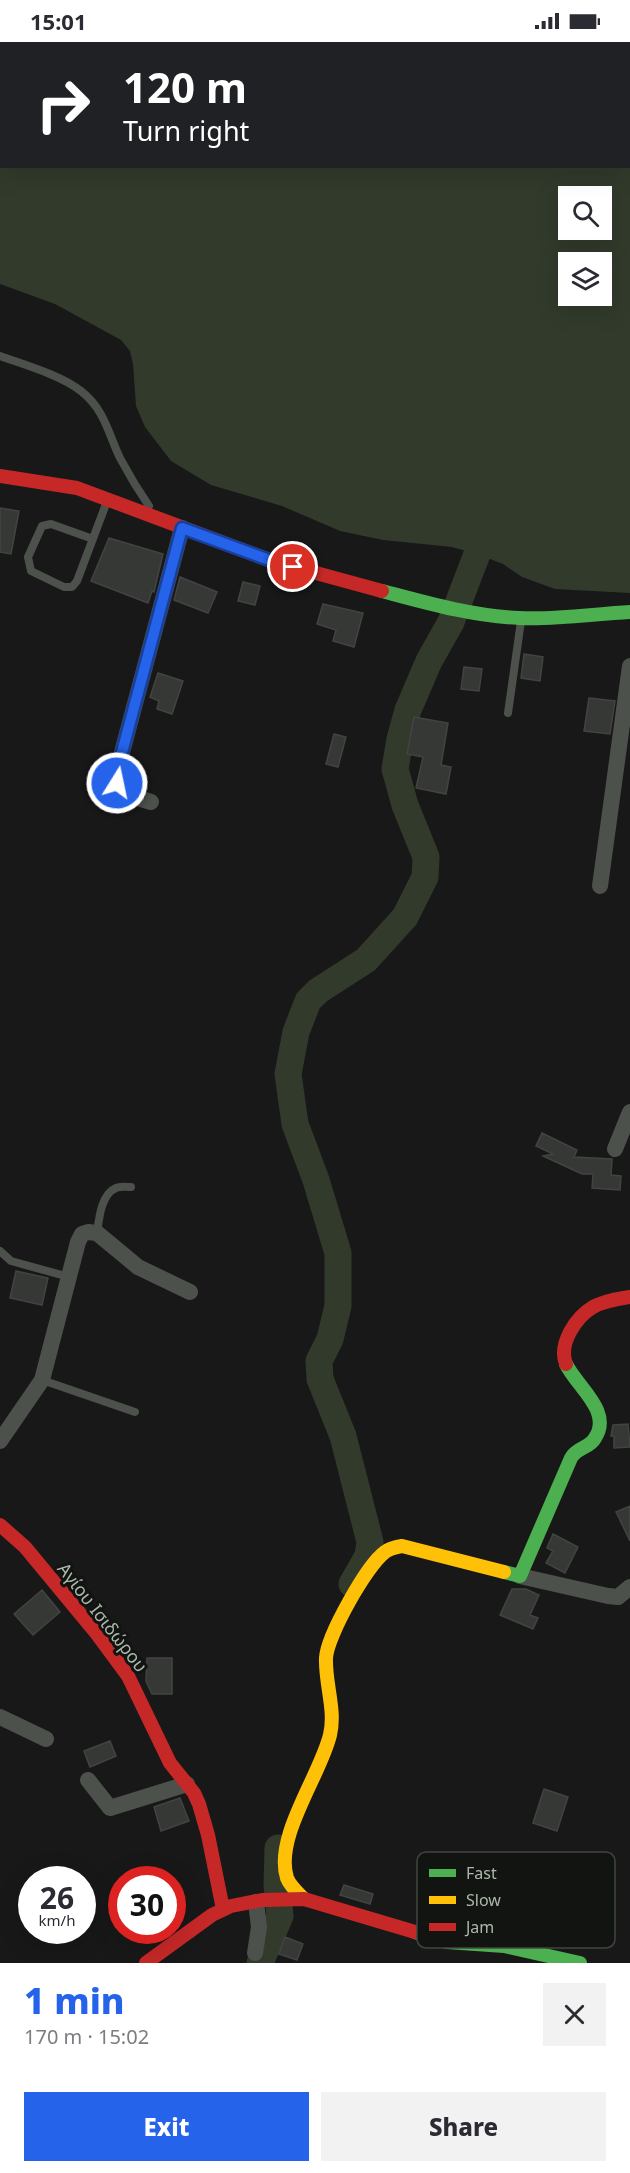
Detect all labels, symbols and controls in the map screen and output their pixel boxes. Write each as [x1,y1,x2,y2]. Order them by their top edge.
text: 15:01 [30,6,87,36]
text: 120 m [123,58,247,115]
icon: right [24,66,102,144]
text: Turn right [123,112,249,149]
map controls [558,186,612,306]
button: search [558,186,612,240]
button: layers [558,252,612,306]
pin [267,541,318,592]
icon: arrive [276,550,309,583]
position arrow [85,751,149,815]
street label: Αγίου Ισιδώρου [53,1557,153,1677]
legend [417,1852,615,1948]
text: Fast [466,1862,497,1884]
speed limit sign: 30 [108,1866,186,1944]
text: 26 [40,1877,74,1918]
text: Slow [466,1889,501,1911]
text: km/h [39,1910,75,1930]
text: Jam [464,1916,494,1938]
text: 1 min [24,1976,125,2025]
button: close [543,1983,606,2046]
text: 170 m · 15:02 [24,2023,149,2050]
button: Exit [24,2092,309,2161]
button: Share [321,2092,606,2161]

